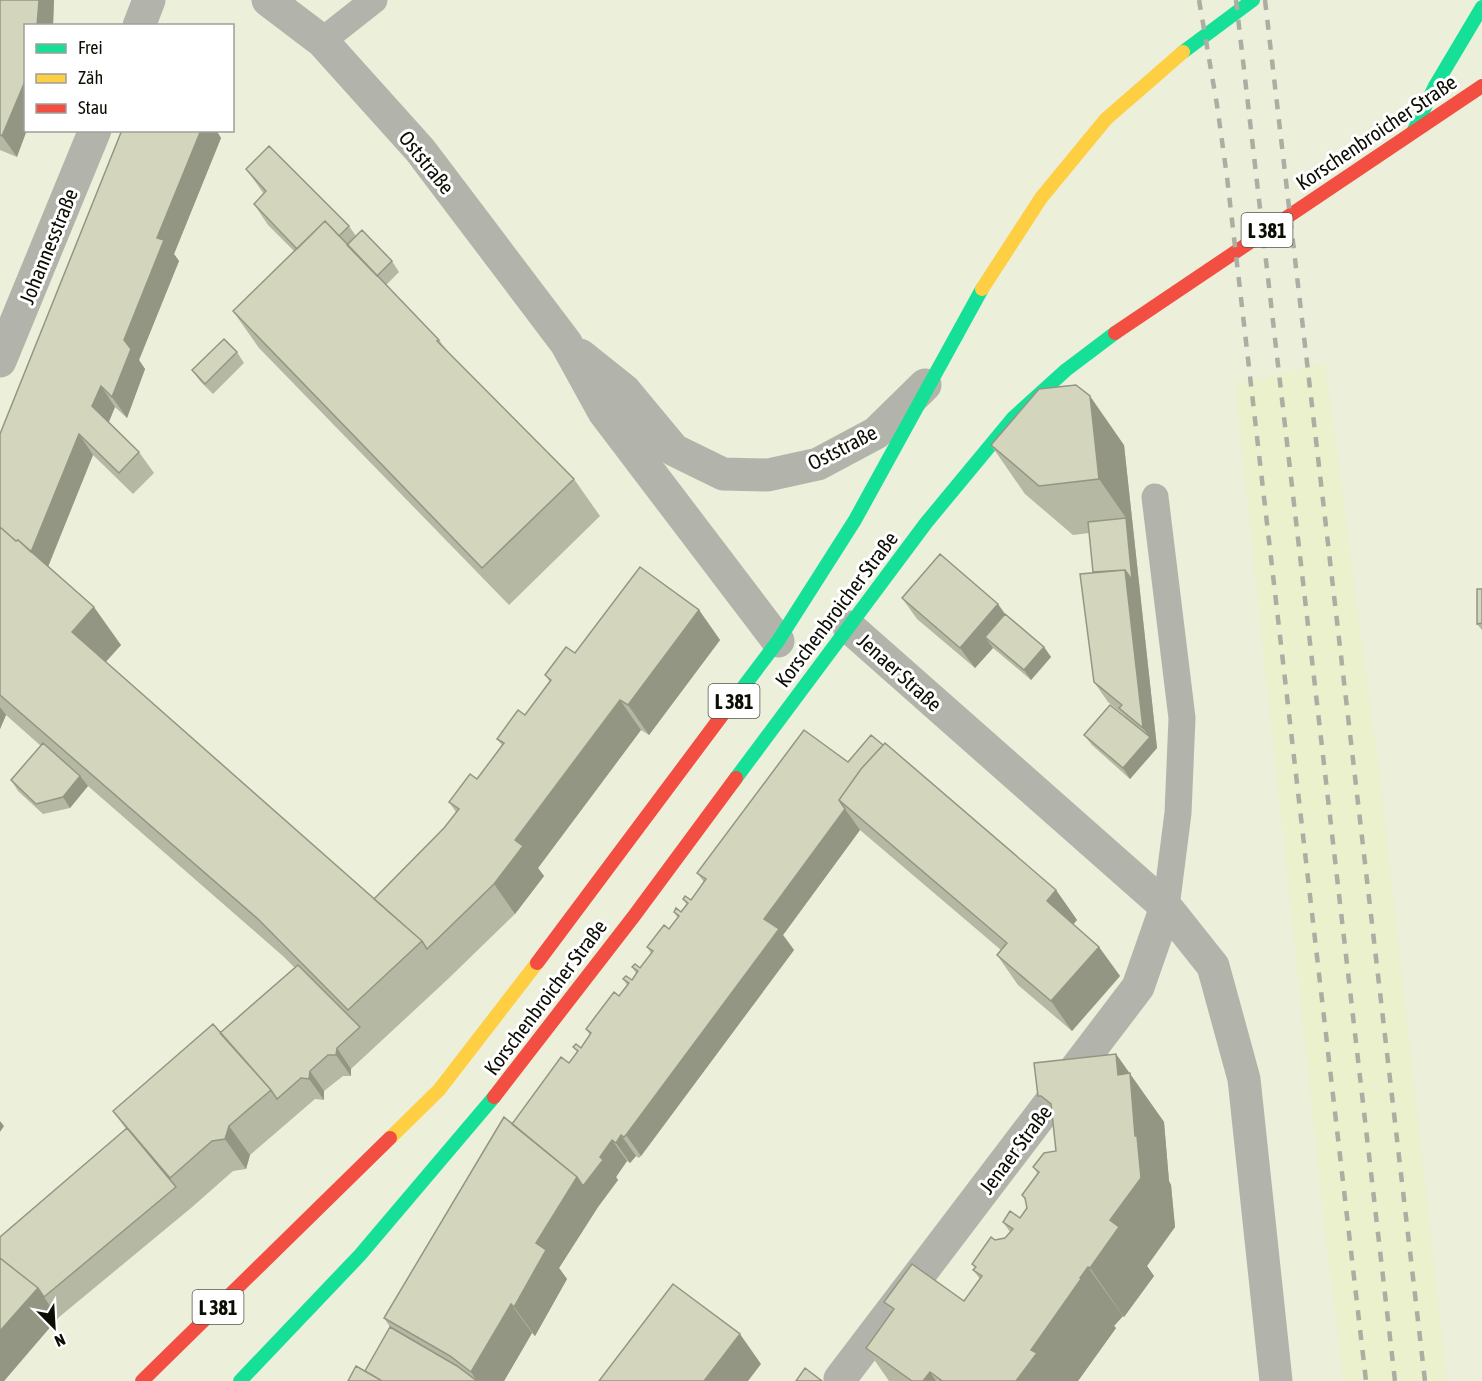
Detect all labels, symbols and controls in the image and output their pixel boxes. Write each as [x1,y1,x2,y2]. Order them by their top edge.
legend [24,24,234,132]
text: Frei [78,37,103,58]
text: Zäh [78,67,103,88]
street label: Korschenbroicher Straße [1291,69,1461,195]
text: Stau [78,97,108,118]
street label: Oststraße [394,126,460,198]
street label: Johannesstraße [14,185,82,307]
road number: L 381 [1242,213,1292,247]
street label: Oststraße [804,419,880,475]
street label: Korschenbroicher Straße [770,527,902,691]
street label: Jenaer Straße [853,628,947,716]
road number: L 381 [708,684,760,718]
street label: Korschenbroicher Straße [479,915,611,1079]
street label: Jenaer Straße [974,1100,1056,1198]
road number: L 381 [192,1290,244,1324]
north arrow [24,1297,84,1357]
text: N [52,1331,68,1351]

